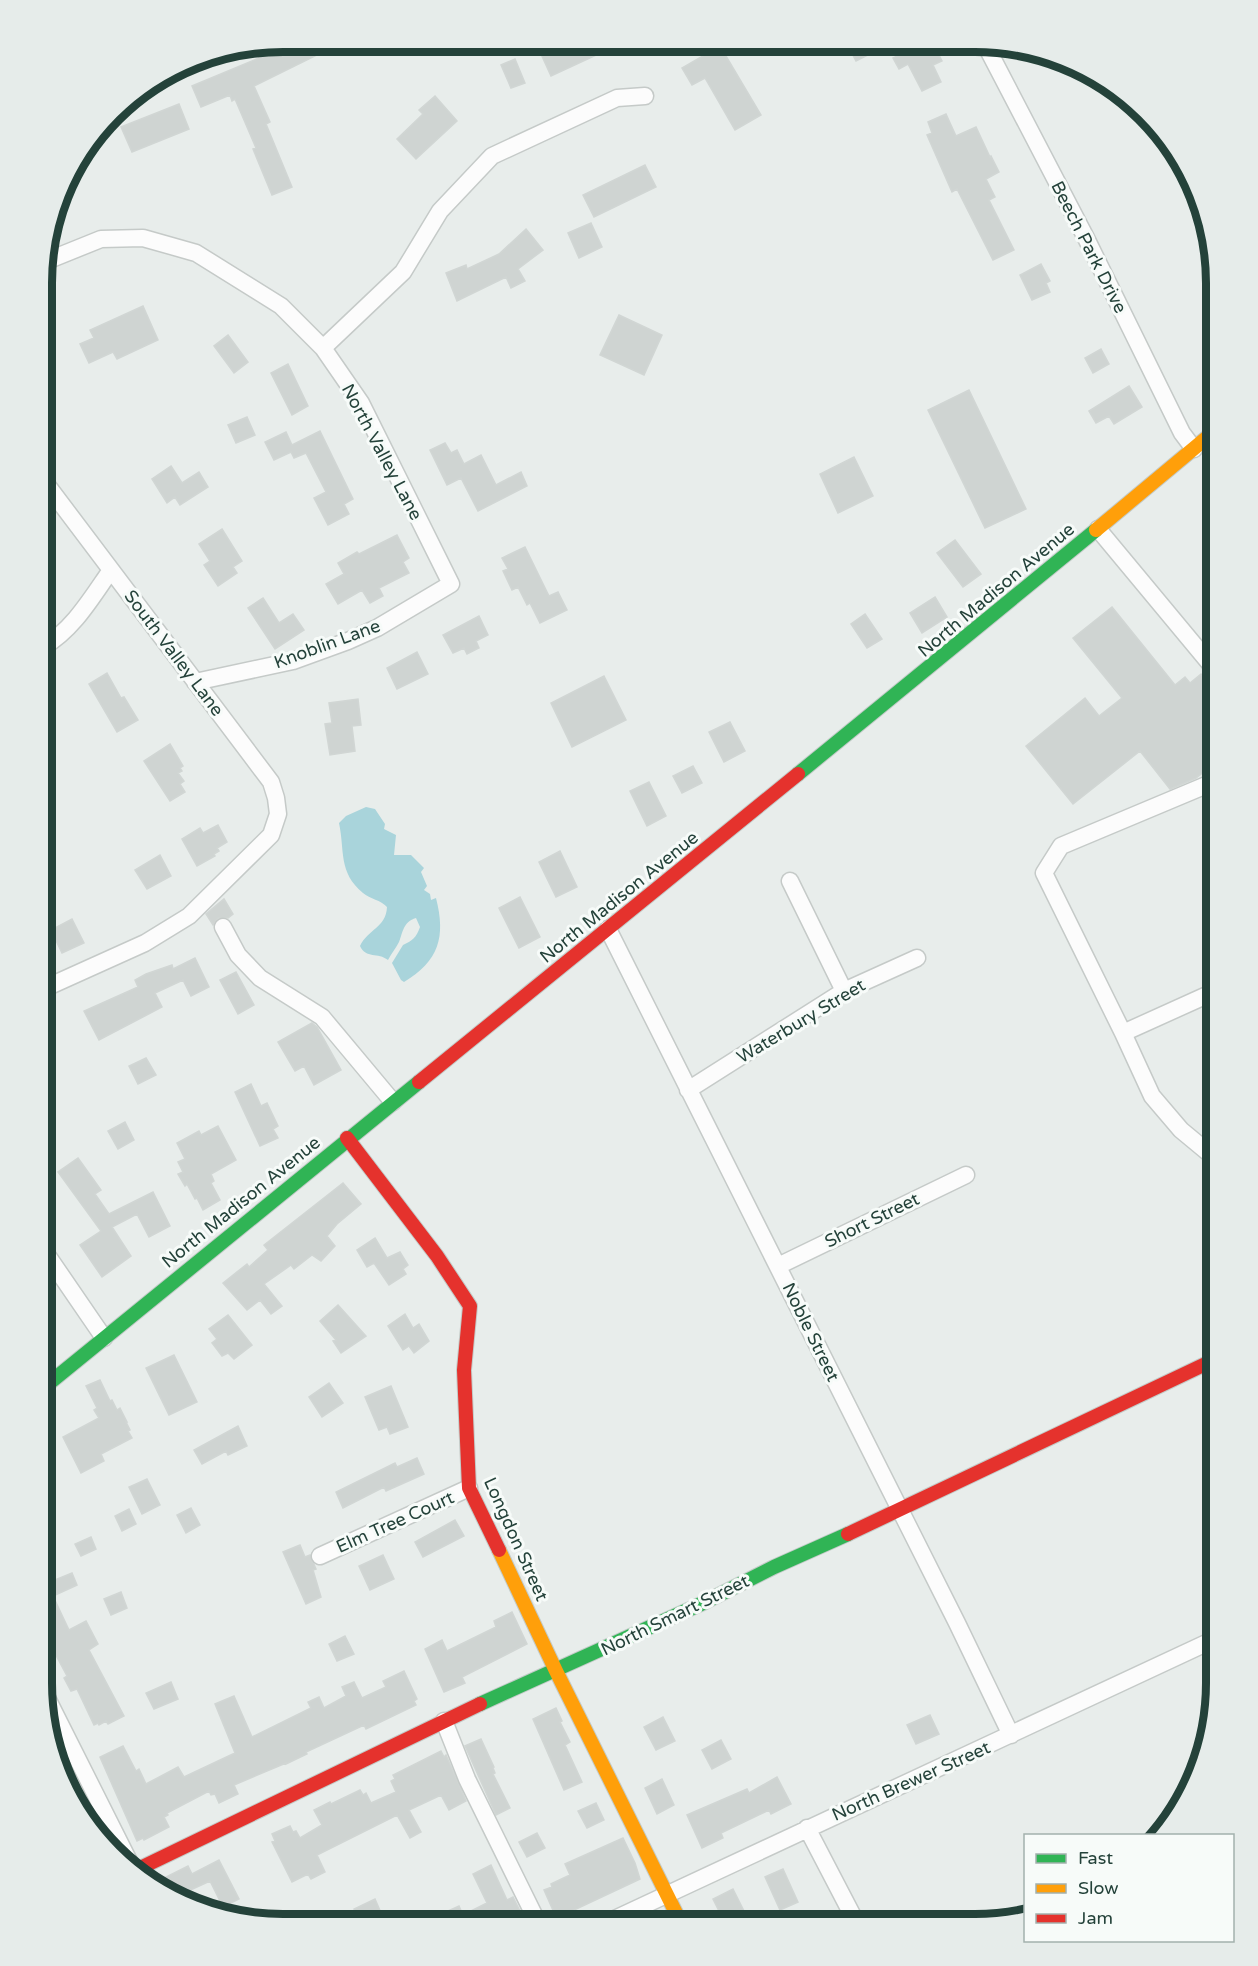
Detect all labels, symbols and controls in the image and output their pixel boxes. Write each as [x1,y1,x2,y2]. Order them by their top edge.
street label: Beech Park Drive [1046,177,1132,317]
street label: North Valley Lane [337,380,427,524]
street label: North Madison Avenue [913,518,1079,662]
street label: South Valley Lane [119,586,229,720]
street label: Knoblin Lane [271,615,383,673]
street label: North Madison Avenue [535,826,703,968]
street label: Waterbury Street [733,974,869,1068]
street label: North Madison Avenue [157,1131,325,1273]
street label: Short Street [821,1188,923,1252]
street label: Noble Street [778,1279,844,1385]
street label: Longdon Street [479,1474,553,1604]
street label: Elm Tree Court [333,1486,457,1558]
street label: North Smart Street [597,1570,753,1660]
street label: North Brewer Street [828,1736,994,1826]
legend [1024,1834,1234,1942]
text: Fast [1078,1847,1113,1869]
text: Slow [1078,1877,1119,1899]
text: Jam [1078,1907,1113,1929]

